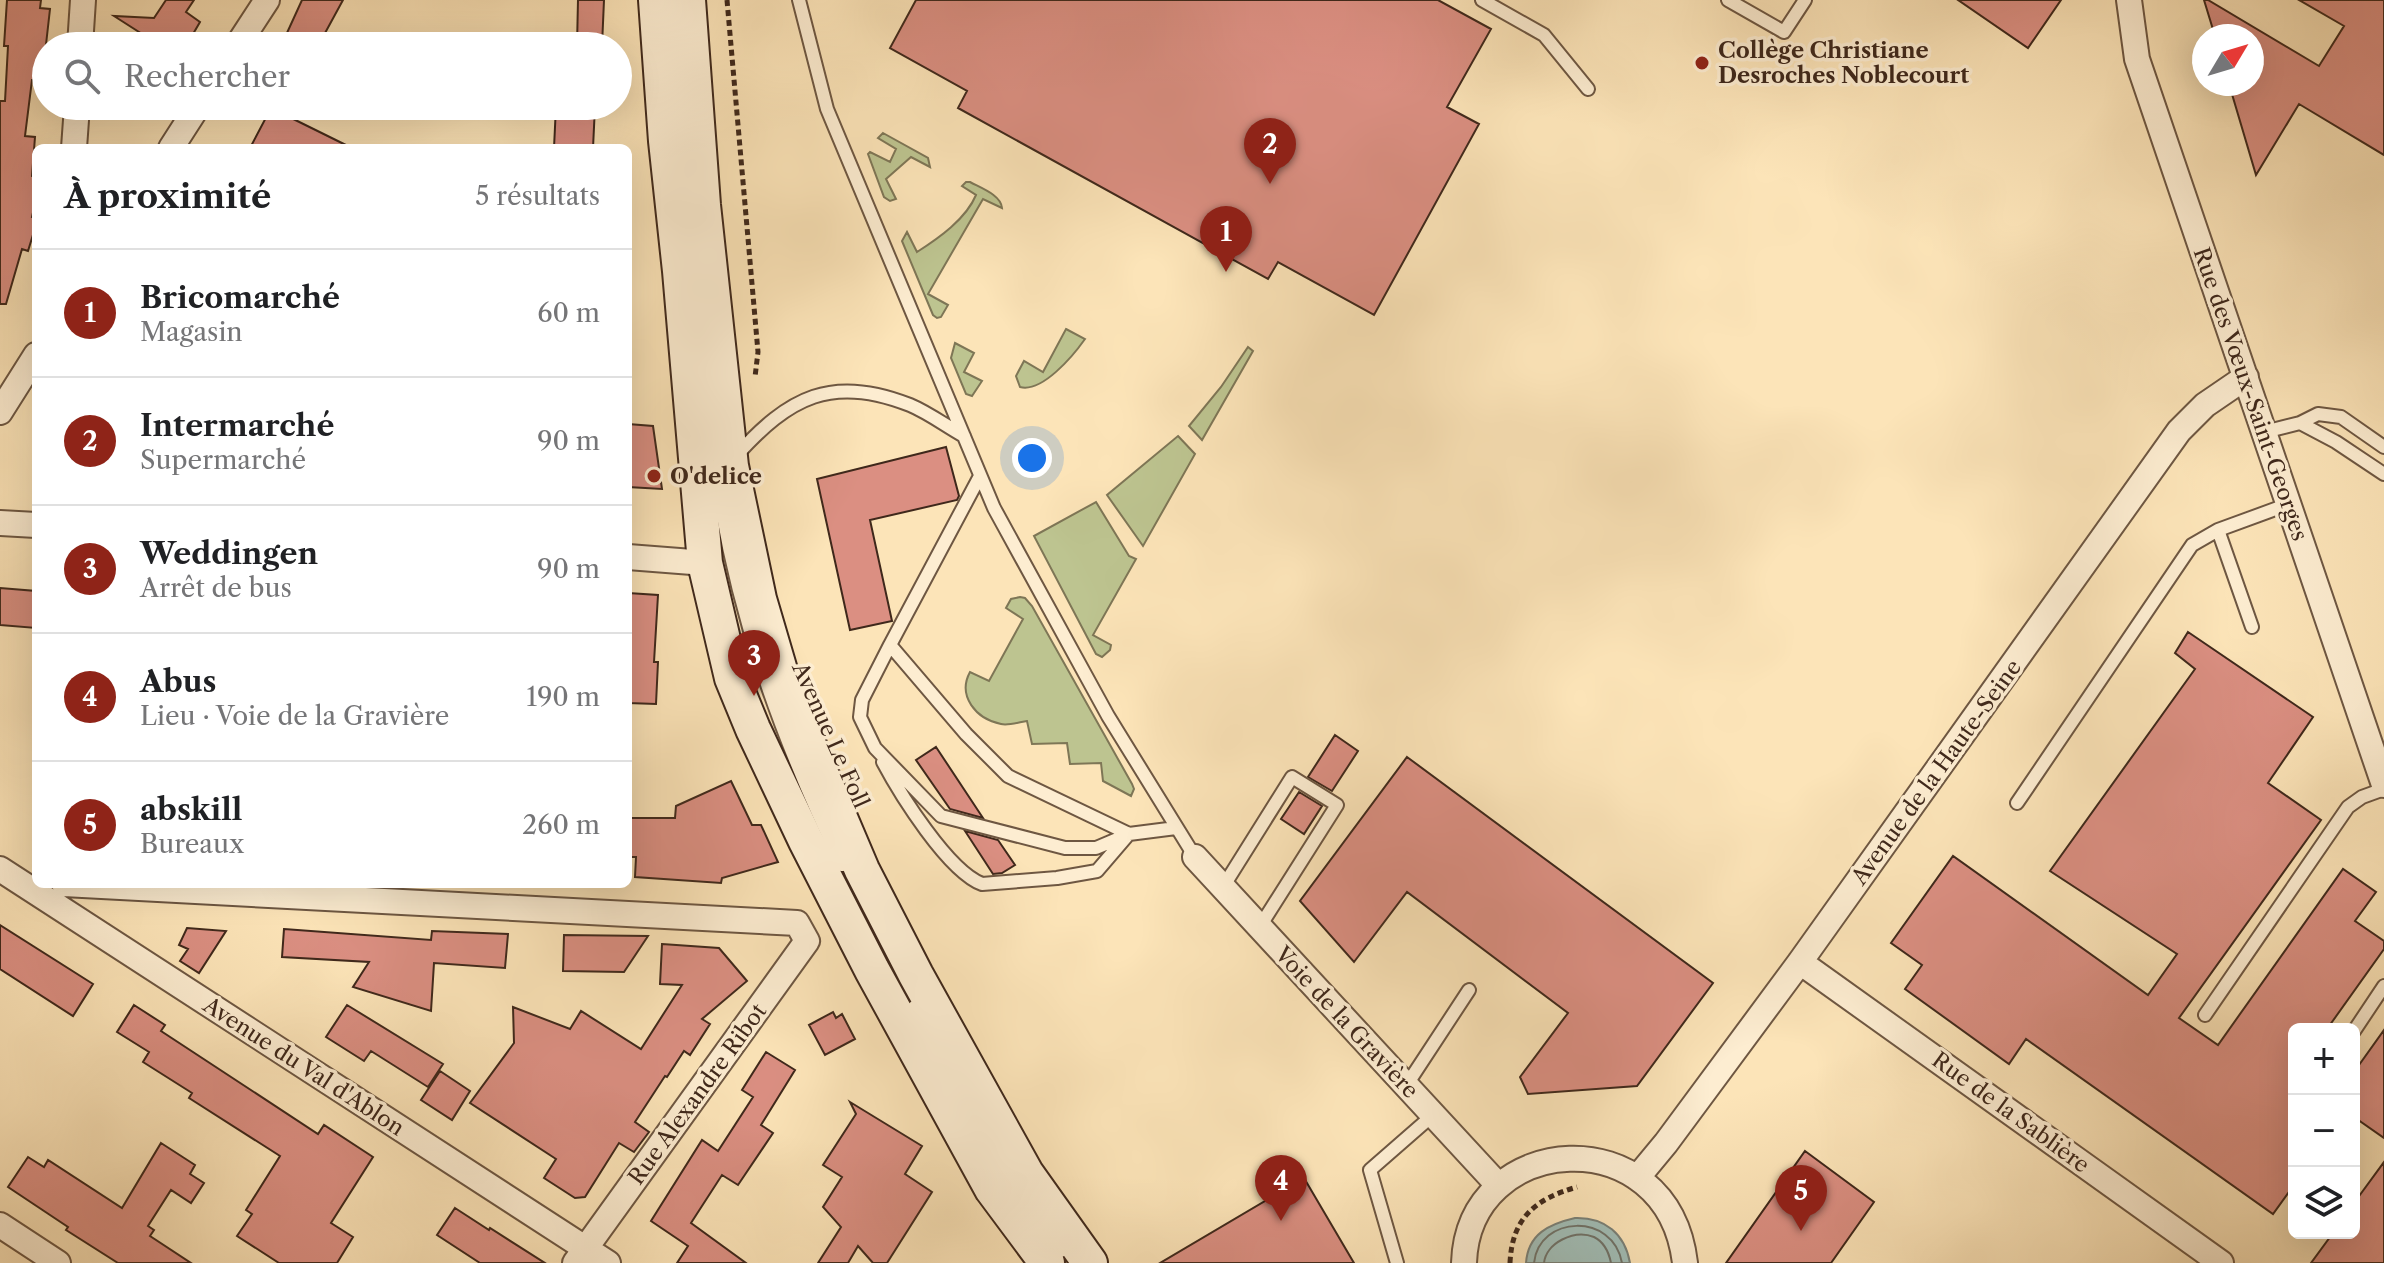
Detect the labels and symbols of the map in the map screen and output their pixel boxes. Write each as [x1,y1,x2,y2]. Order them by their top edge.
north arrow [2192,24,2264,96]
place label: Collège Christiane Desroches Noblecourt [1718,37,1969,89]
marker: Collège Christiane Desroches Noblecourt [1693,54,1711,72]
pin: 2 [1244,118,1296,184]
pin: 1 [1200,206,1252,272]
street label: Rue des Vœux-Saint-Georges [2188,244,2314,544]
your location [1012,438,1052,478]
place label: O'delice [670,463,762,490]
marker: O'delice [645,467,663,485]
pin: 3 [728,630,780,696]
street label: Avenue de la Haute-Seine [1845,654,2027,891]
street label: Avenue Le Foll [786,657,875,813]
street label: Voie de la Gravière [1269,940,1424,1104]
street label: Avenue du Val d'Ablon [197,991,409,1142]
street label: Rue Alexandre Ribot [623,998,772,1190]
street label: Rue de la Sablière [1927,1046,2095,1179]
pin: 4 [1255,1155,1307,1221]
pin: 5 [1775,1165,1827,1231]

